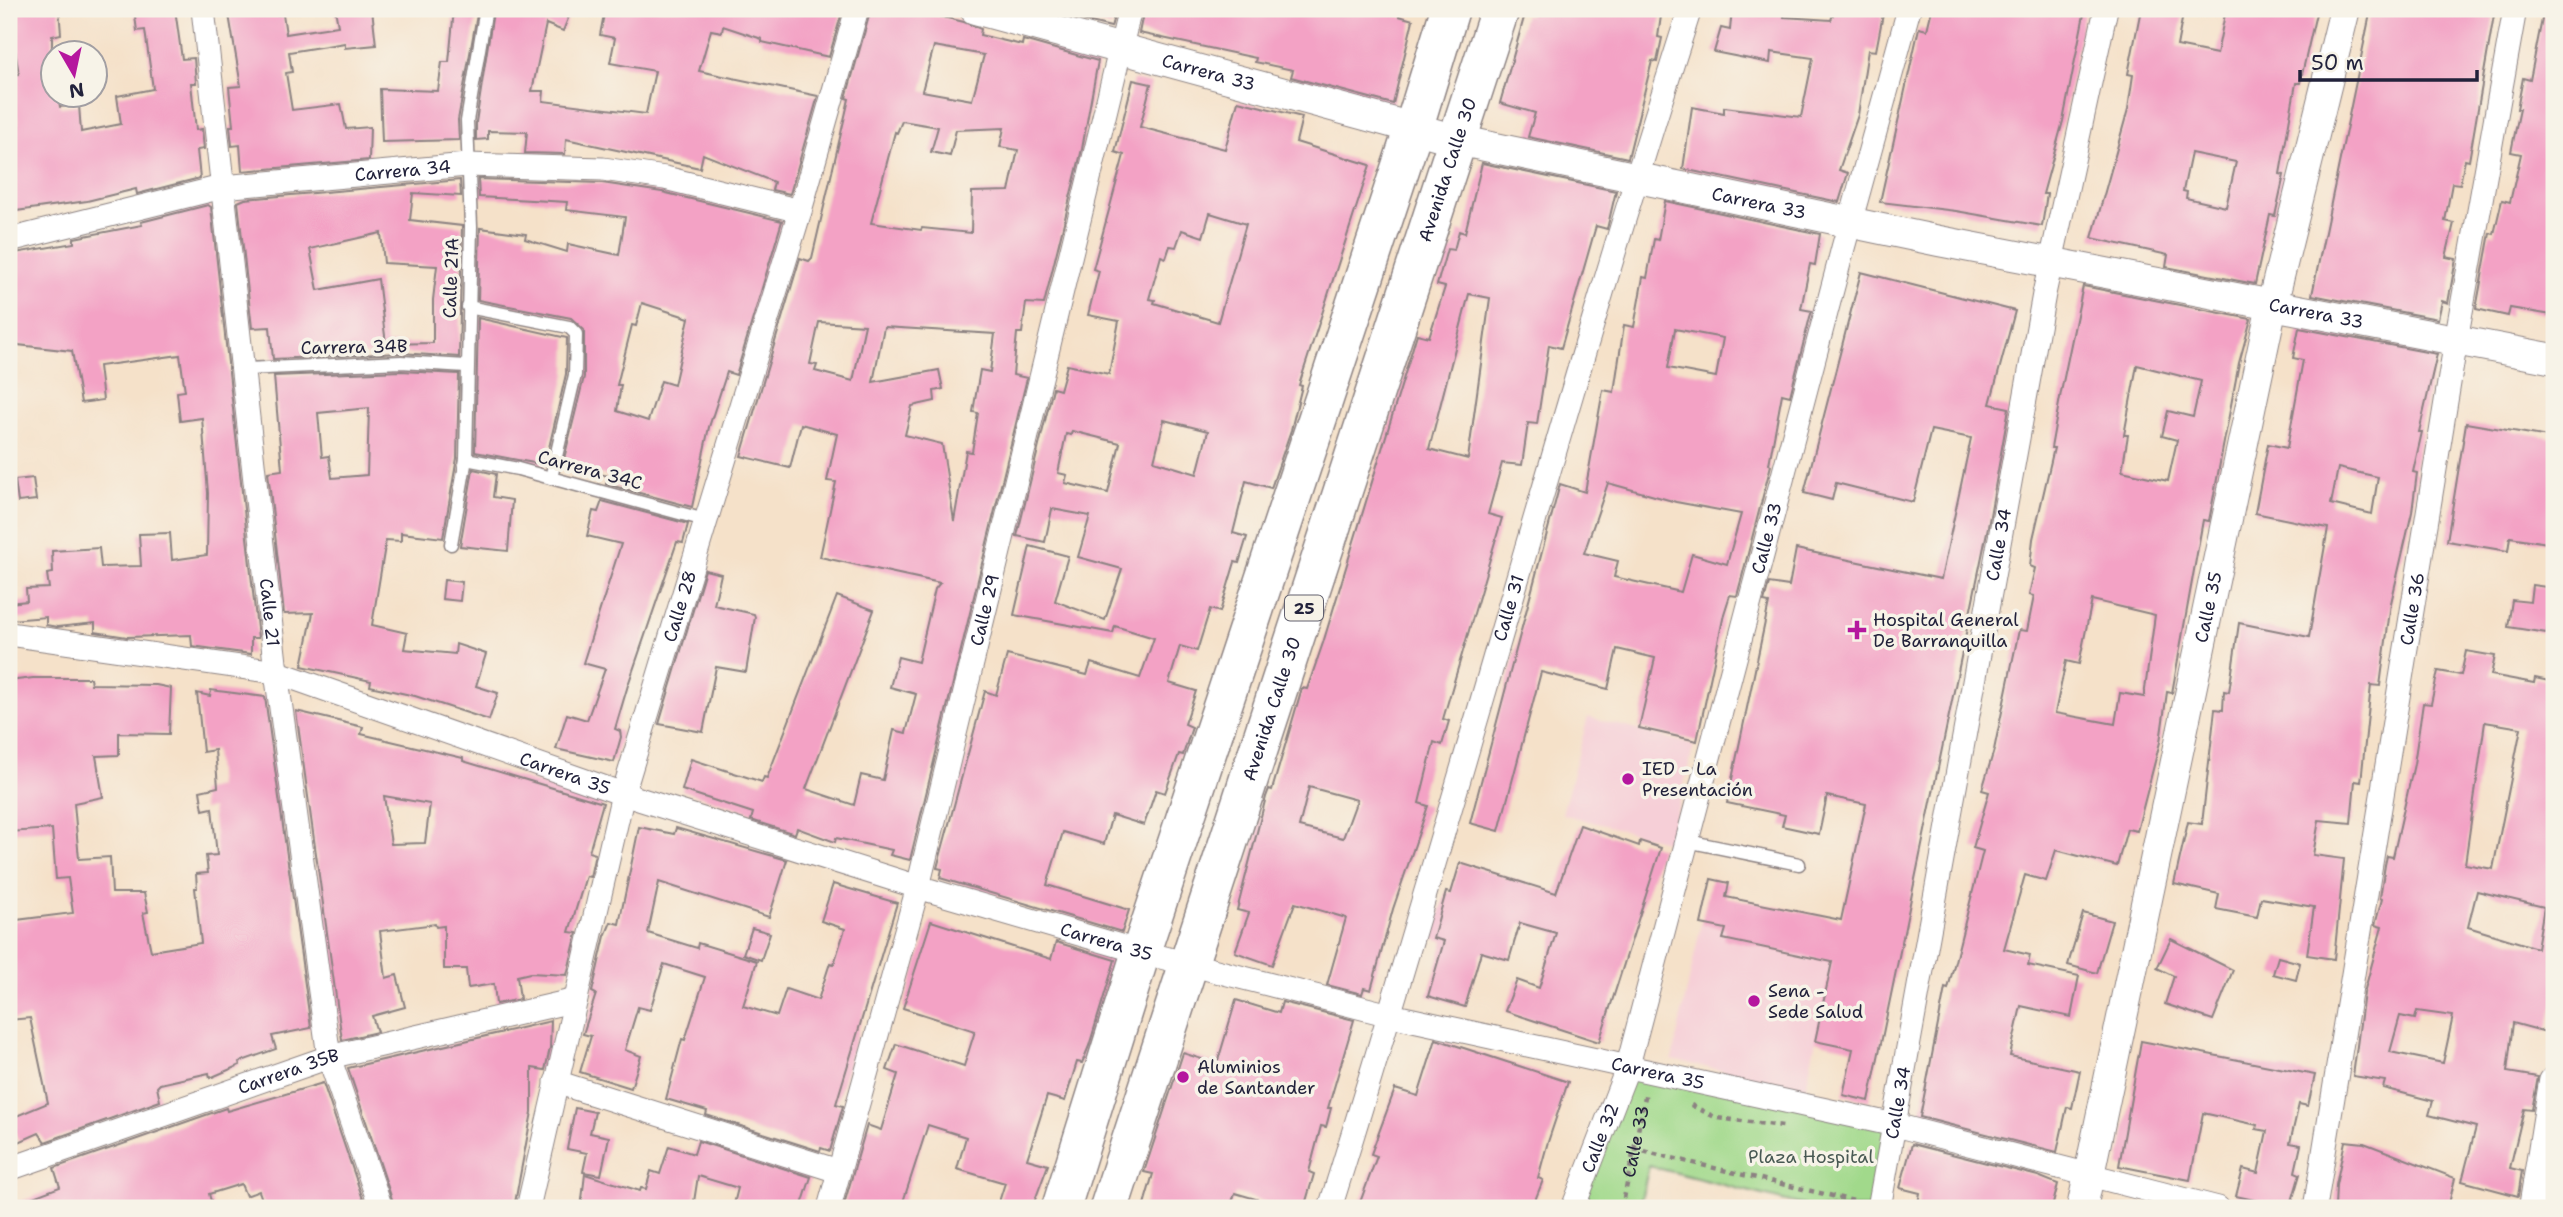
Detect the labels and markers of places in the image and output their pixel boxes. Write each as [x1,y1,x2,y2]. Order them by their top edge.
place label: Hospital General De Barranquilla [1873,608,2019,653]
marker: Hospital General De Barranquilla [1847,620,1867,640]
place label: IED - La Presentación [1642,757,1753,802]
marker: IED - La Presentación [1620,771,1636,787]
place label: Sena - Sede Salud [1768,979,1863,1024]
marker: Sena - Sede Salud [1746,993,1762,1009]
place label: Aluminios de Santander [1197,1055,1316,1100]
marker: Aluminios de Santander [1175,1069,1191,1085]

